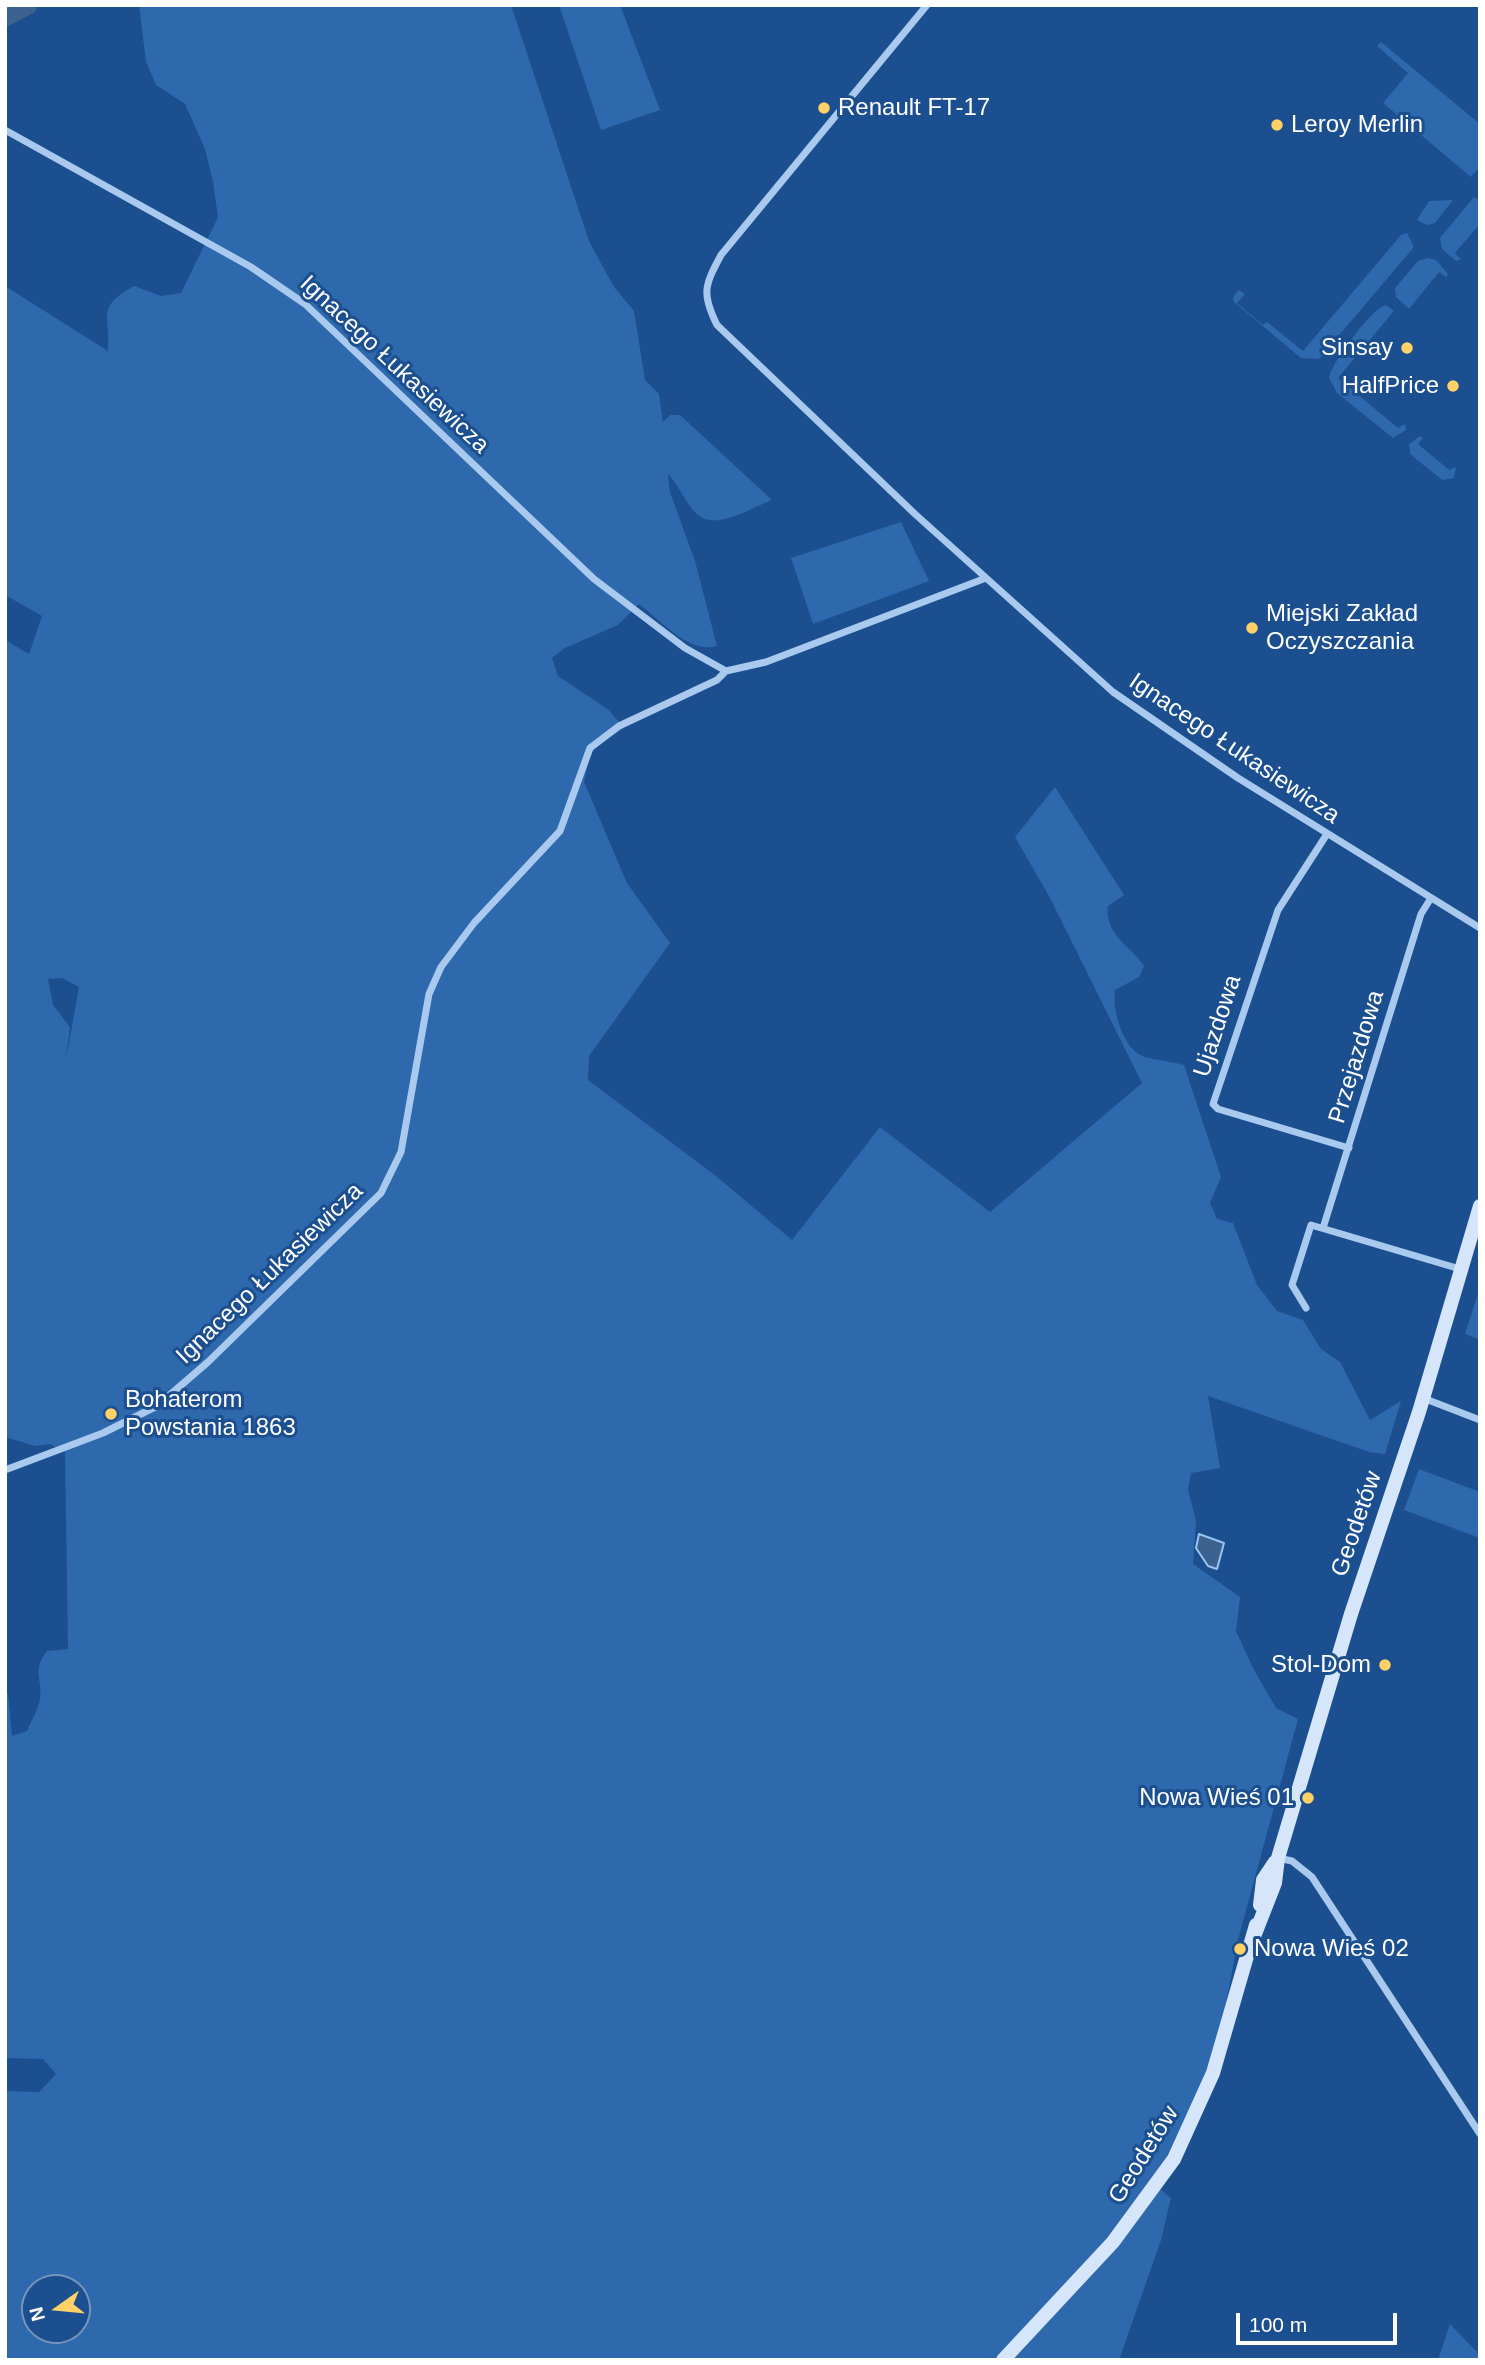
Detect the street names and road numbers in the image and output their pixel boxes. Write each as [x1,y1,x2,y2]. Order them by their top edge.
street label: Ignacego Łukasiewicza [293,270,495,460]
street label: Ignacego Łukasiewicza [1123,668,1345,830]
street label: Ujazdowa [1188,971,1248,1081]
street label: Przejazdowa [1323,987,1391,1127]
street label: Ignacego Łukasiewicza [171,1177,369,1371]
street label: Geodetów [1326,1468,1388,1580]
street label: Geodetów [1103,2101,1185,2209]

